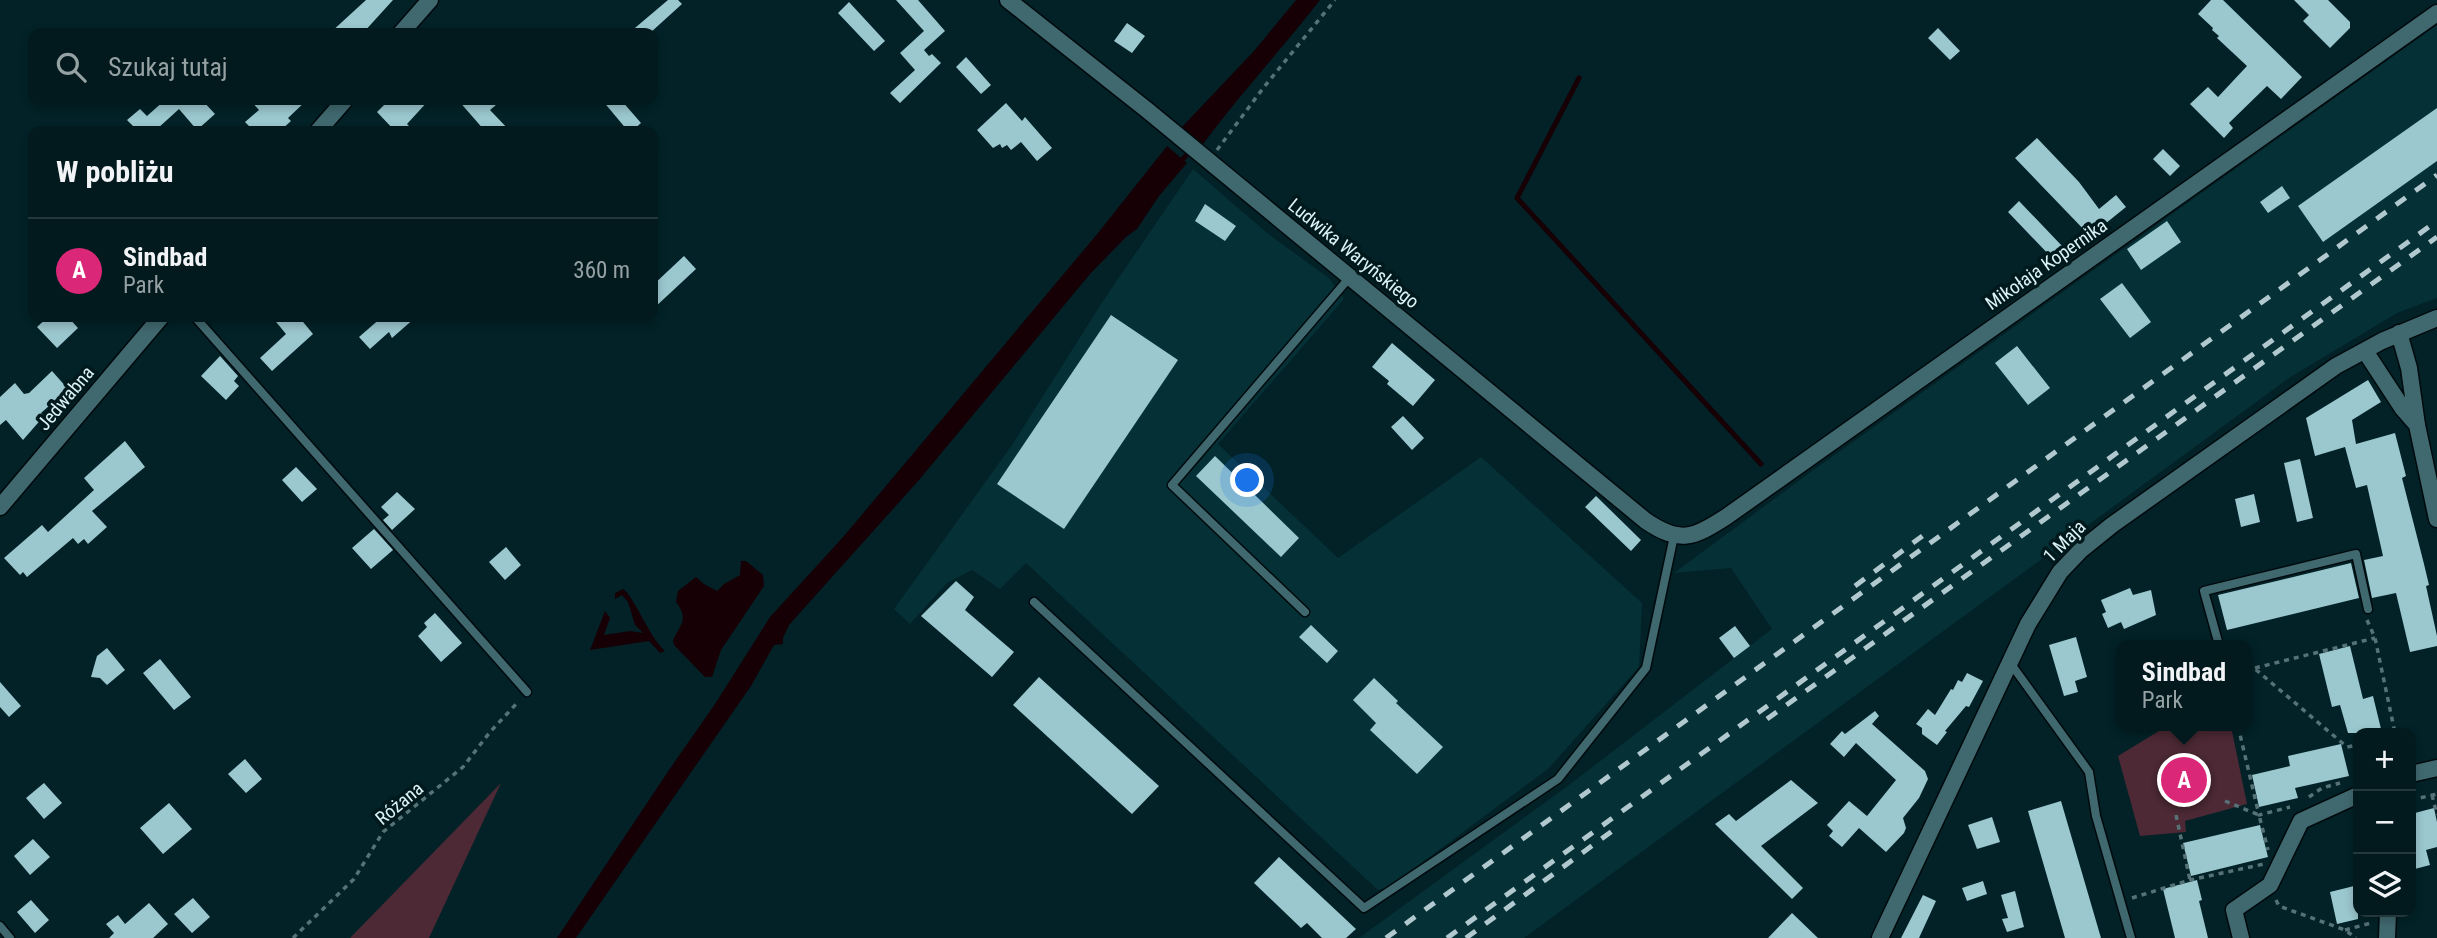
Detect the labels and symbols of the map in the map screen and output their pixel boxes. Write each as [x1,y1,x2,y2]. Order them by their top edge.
street label: Ludwika Waryńskiego [1284,194,1424,313]
street label: Mikołaja Kopernika [1981,214,2112,315]
street label: Jedwabna [32,362,99,435]
your location [1230,463,1264,497]
street label: 1 Maja [2038,515,2090,567]
pin: A [2161,754,2207,806]
street label: Różana [371,777,428,830]

